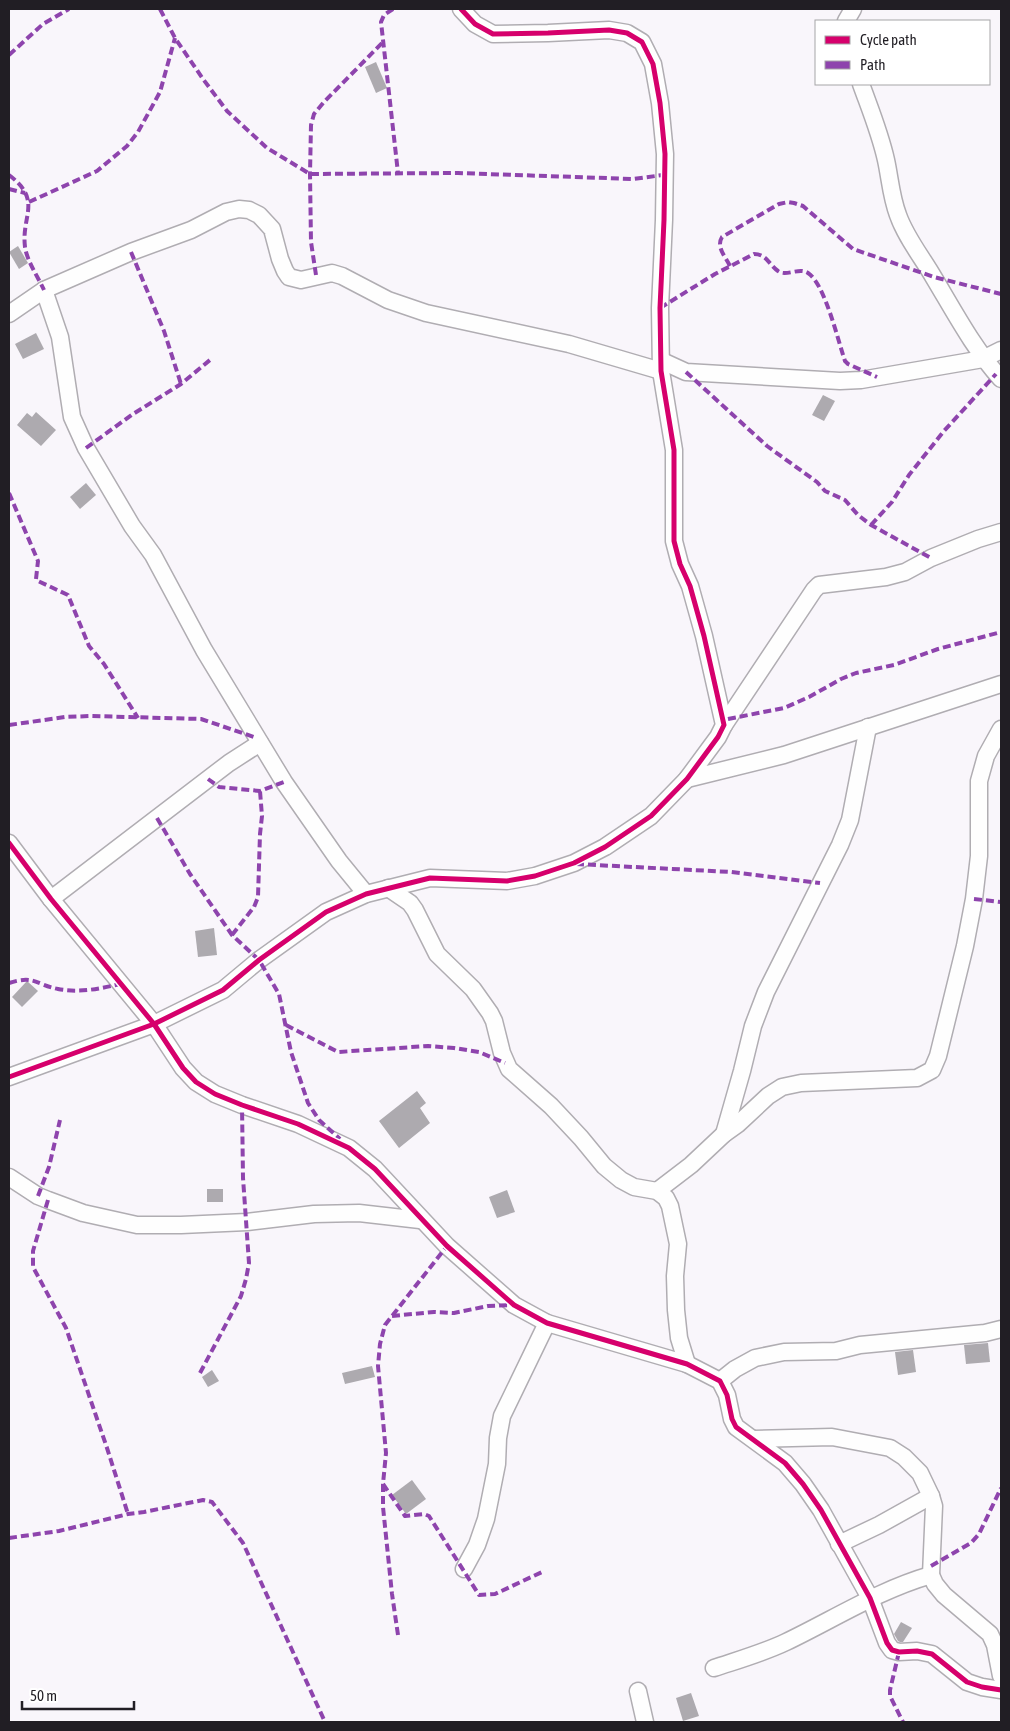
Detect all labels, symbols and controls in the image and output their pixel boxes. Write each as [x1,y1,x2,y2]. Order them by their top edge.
legend [815,20,990,85]
text: Cycle path [860,31,917,48]
text: Path [860,56,886,73]
scale bar [22,1678,135,1710]
text: 50 m [30,1687,57,1704]

